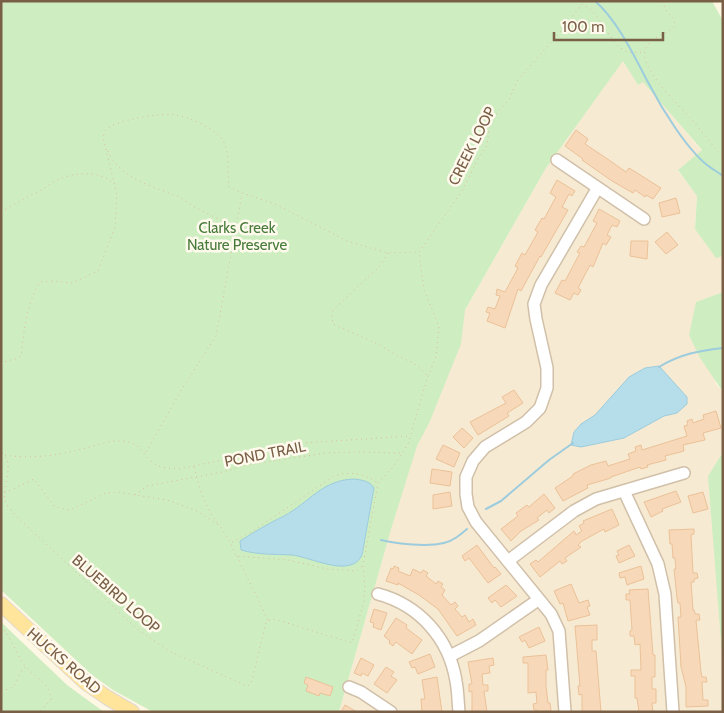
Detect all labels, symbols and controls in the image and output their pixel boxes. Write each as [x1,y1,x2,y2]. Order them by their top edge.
scale bar [554,10,663,42]
text: 100 m [562,18,604,36]
street label: CREEK LOOP [445,103,500,188]
park label: Clarks Creek Nature Preserve [187,219,287,254]
street label: POND TRAIL [223,437,308,471]
street label: BLUEBIRD LOOP [68,551,164,637]
street label: HUCKS ROAD [23,624,105,698]

